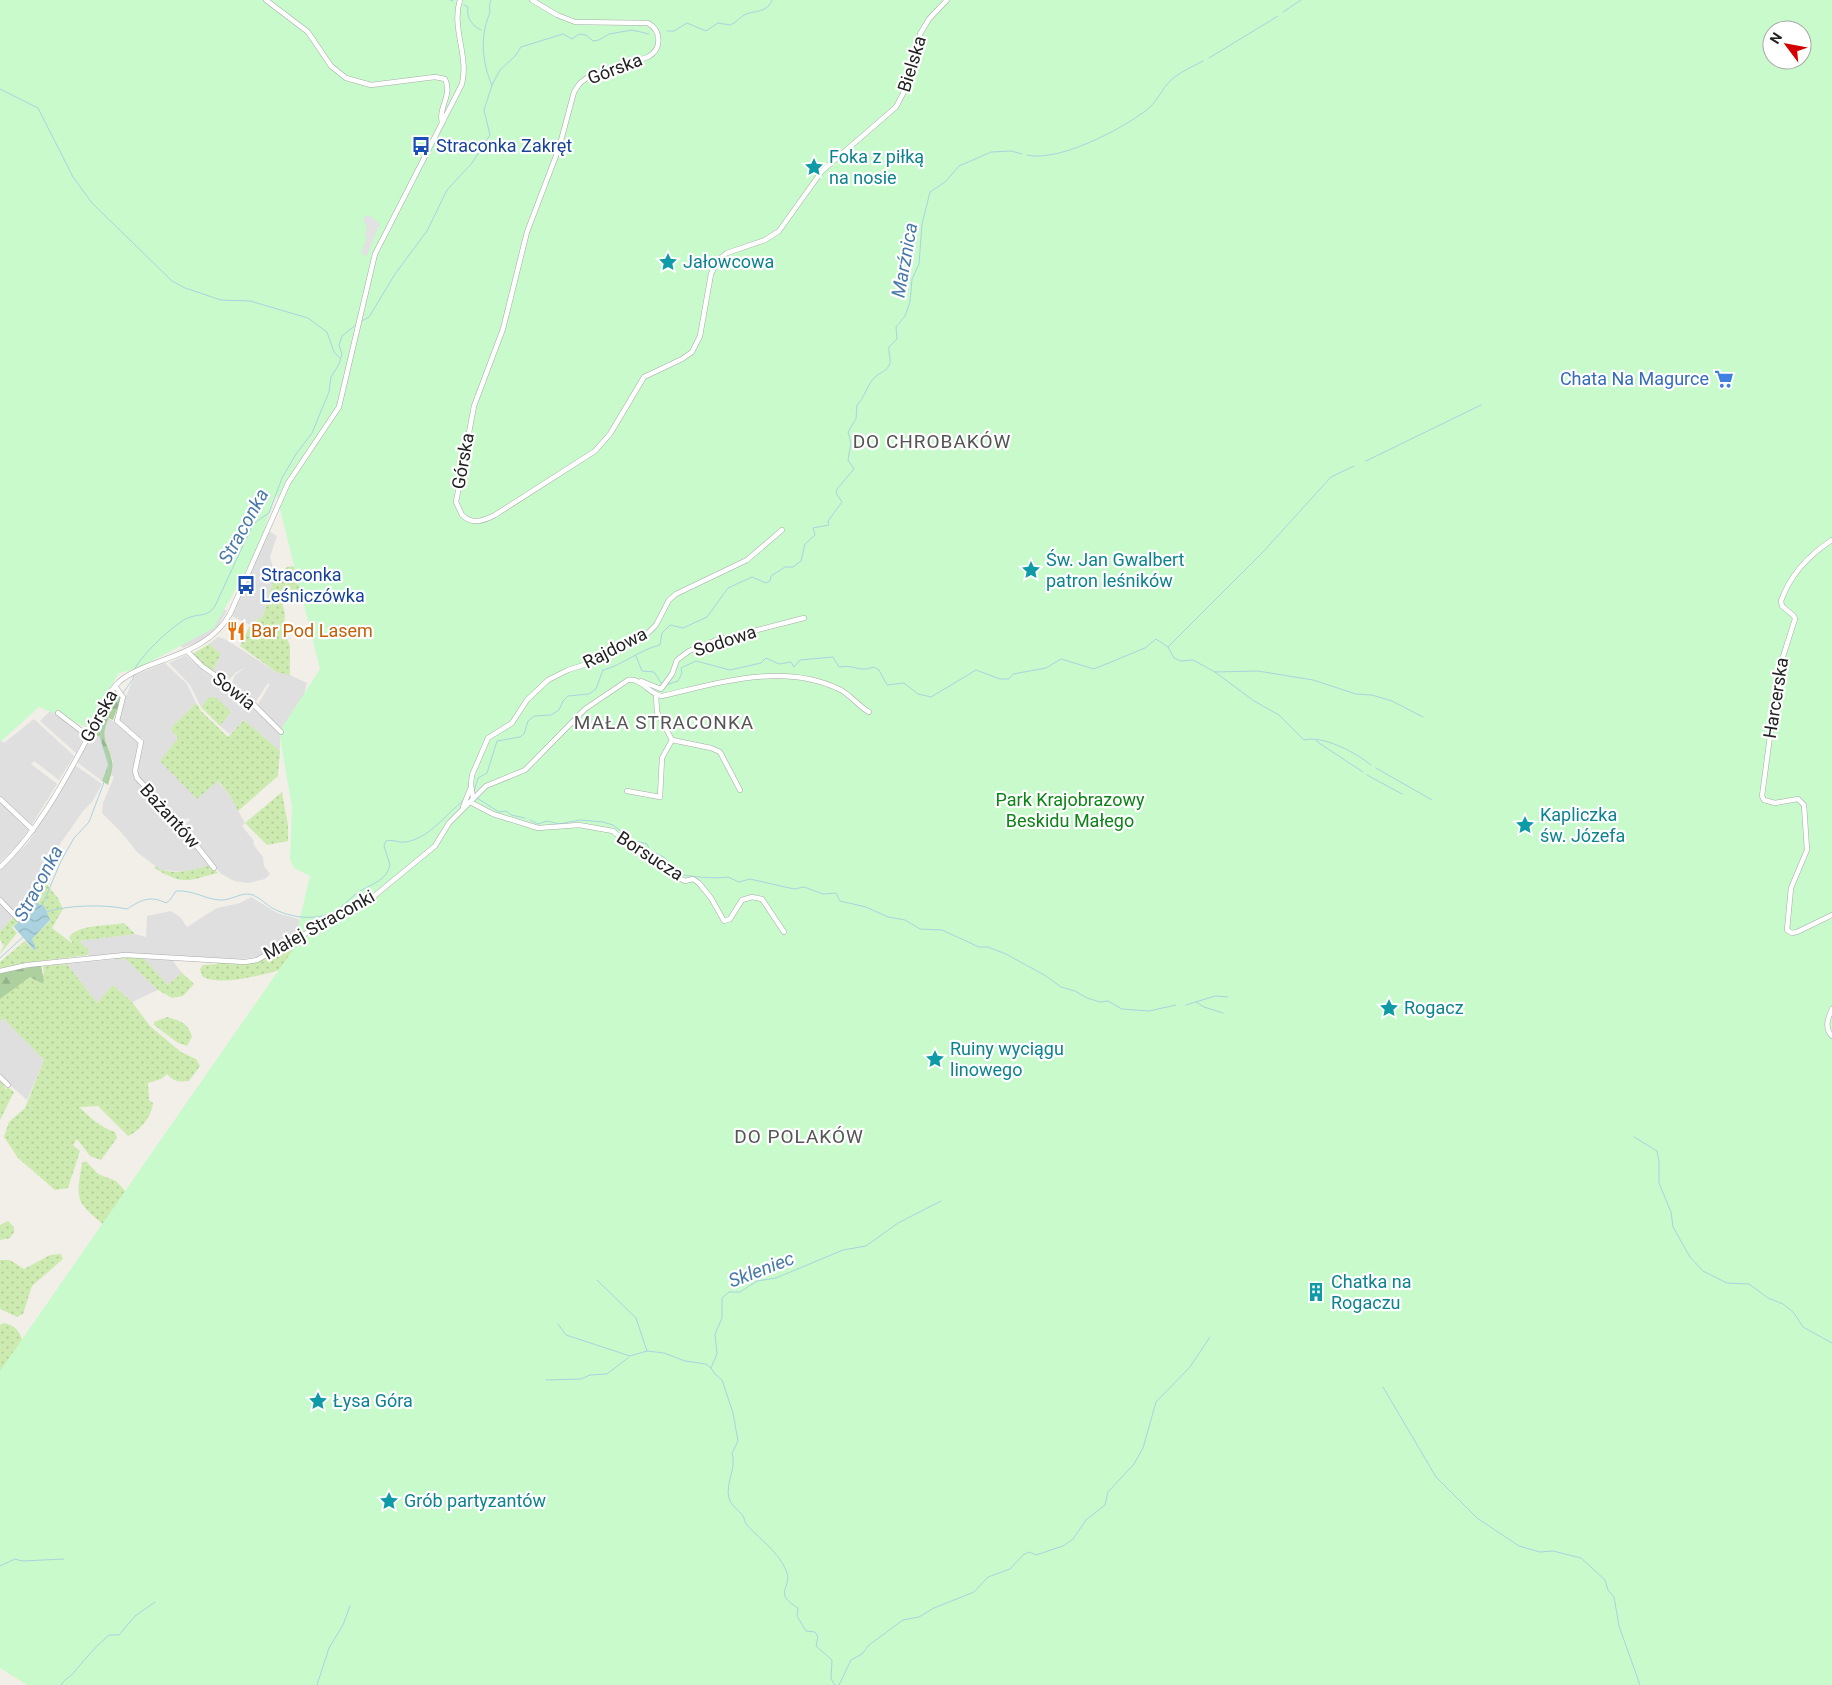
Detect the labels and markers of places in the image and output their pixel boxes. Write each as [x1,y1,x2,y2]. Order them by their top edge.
bus stop icon: Straconka Zakręt [410,135,432,157]
place label: Straconka Zakręt [436,135,572,156]
place label: Foka z piłką na nosie [829,146,924,188]
place icon: Foka z piłką na nosie [803,156,825,178]
place icon: Jałowcowa [657,251,679,273]
place label: Jałowcowa [683,251,774,272]
place label: Chata Na Magurce [1560,368,1709,389]
supermarket icon: Chata Na Magurce [1713,368,1735,390]
place label: Św. Jan Gwalbert patron leśników [1046,549,1185,591]
place icon: Św. Jan Gwalbert patron leśników [1020,559,1042,581]
place label: Straconka Leśniczówka [261,564,365,606]
bus stop icon: Straconka Leśniczówka [235,574,257,596]
restaurant icon: Bar Pod Lasem [225,620,247,642]
place label: Bar Pod Lasem [251,620,373,641]
place label: Kapliczka św. Józefa [1540,804,1625,846]
place icon: Kapliczka św. Józefa [1514,814,1536,836]
place icon: Rogacz [1378,997,1400,1019]
place label: Rogacz [1404,997,1464,1018]
place label: Ruiny wyciągu linowego [950,1038,1064,1080]
place icon: Ruiny wyciągu linowego [924,1048,946,1070]
place label: Chatka na Rogaczu [1331,1271,1411,1313]
building icon: Chatka na Rogaczu [1305,1281,1327,1303]
place icon: Łysa Góra [307,1390,329,1412]
place label: Łysa Góra [333,1390,413,1411]
place icon: Grób partyzantów [378,1490,400,1512]
place label: Grób partyzantów [404,1490,547,1511]

